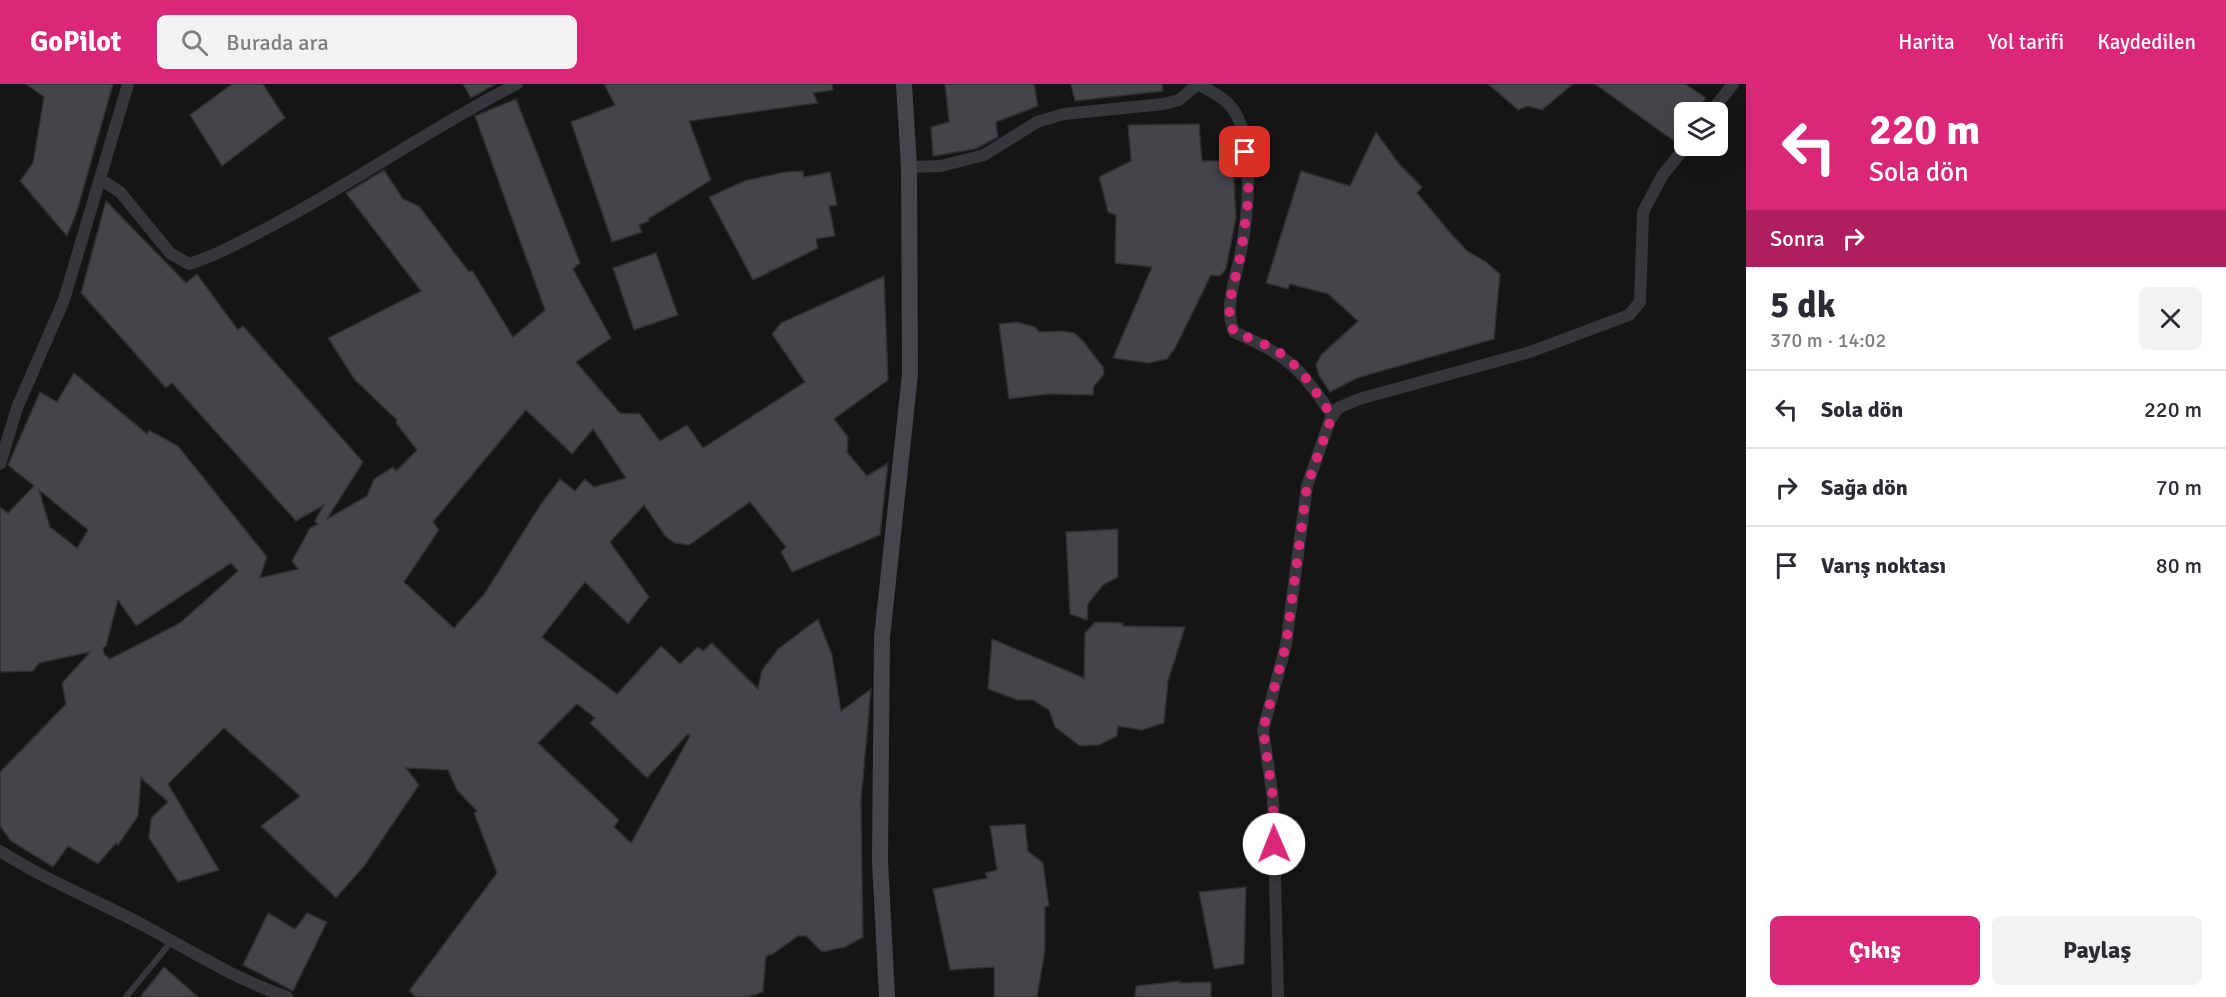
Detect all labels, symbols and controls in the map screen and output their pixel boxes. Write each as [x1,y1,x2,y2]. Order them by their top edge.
search box [157,15,577,69]
text: GoPilot [30,25,121,59]
icon: search [178,26,211,59]
text: Burada ara [226,29,329,56]
text: Harita [1898,29,1955,55]
text: Yol tarifi [1988,29,2064,55]
text: Kaydedilen [2097,29,2196,55]
map controls [1674,102,1728,156]
button: layers [1674,102,1728,156]
text: 220 m [1869,105,1980,156]
icon: left [1770,108,1848,186]
pin [1219,126,1270,177]
icon: arrive [1228,135,1261,168]
text: Sola dön [1869,156,1969,189]
icon: right [1837,222,1870,255]
text: Sonra [1770,225,1825,252]
text: 5 dk [1770,283,1836,328]
button: close [2139,287,2202,350]
text: 370 m · 14:02 [1770,328,1886,353]
icon: left [1770,393,1803,426]
text: Sola dön [1821,396,1903,423]
text: 220 m [2144,396,2202,423]
icon: right [1770,471,1803,504]
text: Sağa dön [1821,474,1908,501]
text: 70 m [2156,474,2202,501]
icon: arrive [1770,549,1803,582]
text: Varış noktası [1821,552,1946,579]
text: 80 m [2156,552,2202,579]
position arrow [1242,812,1306,876]
button: Çıkış [1770,916,1980,985]
button: Paylaş [1992,916,2202,985]

